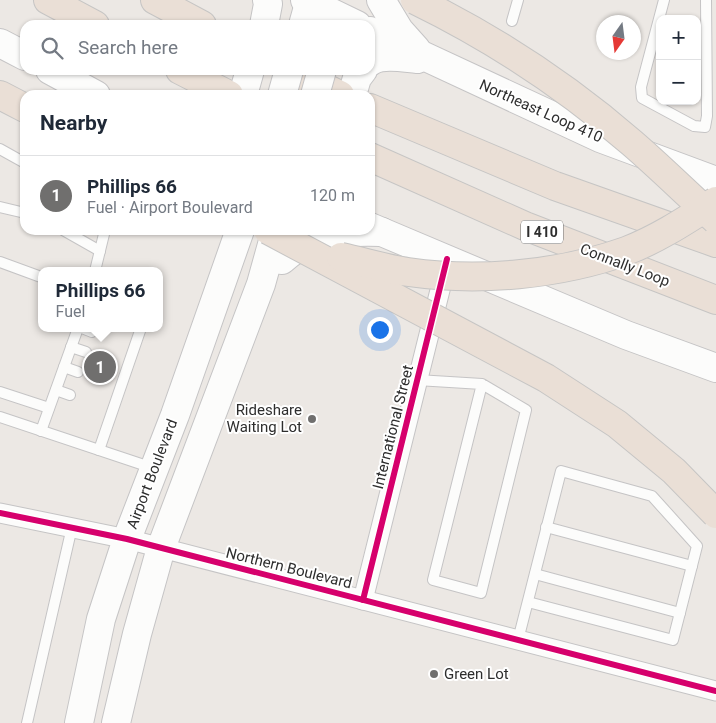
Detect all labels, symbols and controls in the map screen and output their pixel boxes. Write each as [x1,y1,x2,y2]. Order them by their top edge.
north arrow [596,15,641,60]
map controls [656,15,701,105]
button: + [656,15,701,60]
search box [20,20,375,75]
icon: search [38,34,66,62]
text: Search here [78,36,178,59]
button: − [656,60,701,105]
street label: Northeast Loop 410 [477,76,605,146]
text: Nearby [40,111,107,135]
text: Phillips 66 [87,175,177,198]
text: 1 [51,186,61,205]
text: 120 m [310,186,355,205]
text: Fuel · Airport Boulevard [87,198,253,217]
road number: I 410 [521,220,563,243]
street label: Connally Loop [578,240,672,290]
popup [38,267,163,332]
text: Phillips 66 [56,279,145,302]
text: Fuel [56,302,85,321]
your location [367,317,393,343]
pin: 1 [84,348,116,386]
street label: International Street [369,363,417,491]
place label: Rideshare Waiting Lot [227,401,302,436]
marker: Rideshare Waiting Lot [306,413,318,425]
street label: Airport Boulevard [123,417,181,531]
street label: Northern Boulevard [224,544,354,592]
place label: Green Lot [444,665,509,683]
marker: Green Lot [428,668,440,680]

